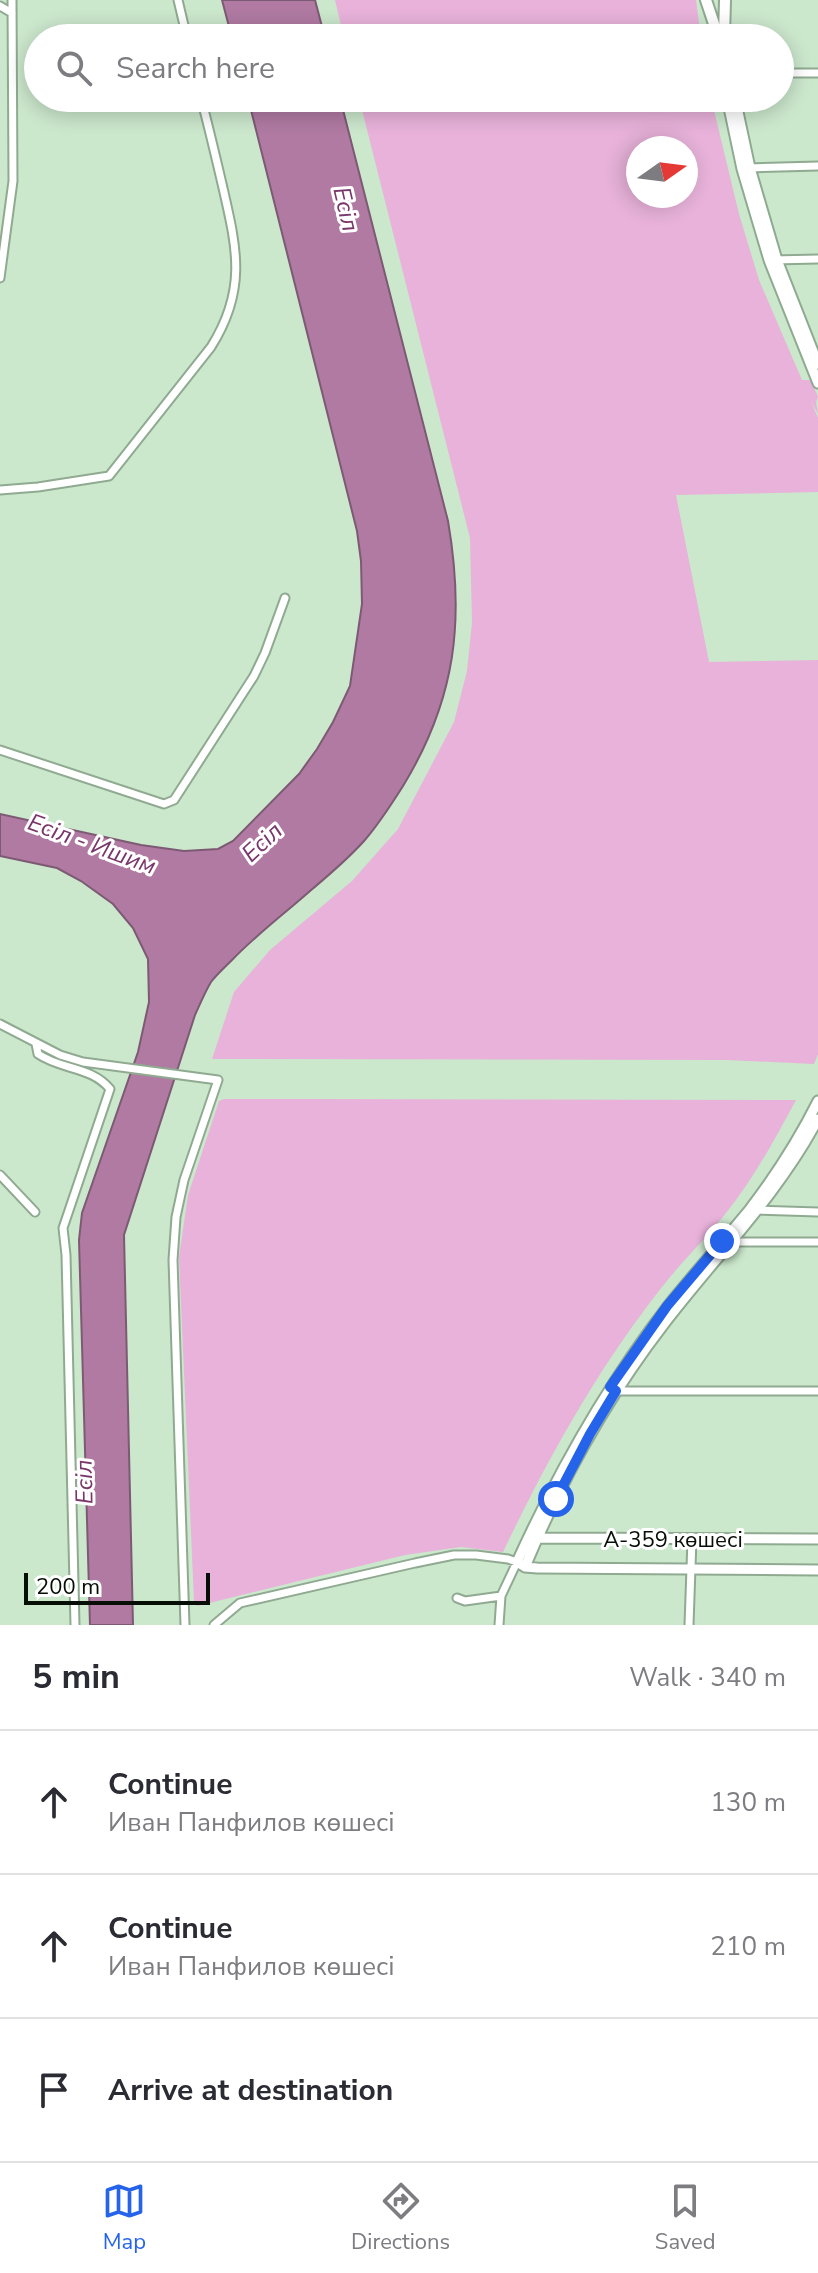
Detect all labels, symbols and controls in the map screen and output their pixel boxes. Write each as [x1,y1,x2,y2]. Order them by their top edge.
search box [24,24,794,112]
icon: search [52,46,96,90]
text: Search here [116,48,275,89]
north arrow [626,136,698,208]
water label: Есіл [325,184,367,234]
water label: Есіл - Ишим [23,806,161,882]
water label: Есіл [235,815,289,869]
route end [704,1223,740,1259]
water label: Есіл [68,1459,100,1505]
route start [538,1481,574,1517]
street label: А-359 көшесі [603,1525,743,1555]
scale bar [24,1569,210,1605]
text: 200 m [36,1572,100,1602]
text: 5 min [32,1654,120,1700]
text: Walk · 340 m [629,1660,786,1695]
text: Continue [108,1764,233,1805]
icon: ahead [32,1780,76,1824]
text: 130 m [710,1785,786,1820]
text: Иван Панфилов көшесі [108,1805,395,1840]
text: Continue [108,1908,233,1949]
icon: ahead [32,1924,76,1968]
text: 210 m [710,1929,786,1964]
text: Иван Панфилов көшесі [108,1949,395,1984]
icon: arrive [32,2068,76,2112]
text: Arrive at destination [108,2070,393,2111]
tab: Map [102,2179,146,2257]
tab: Directions [351,2179,450,2257]
tab: Saved [655,2179,716,2257]

